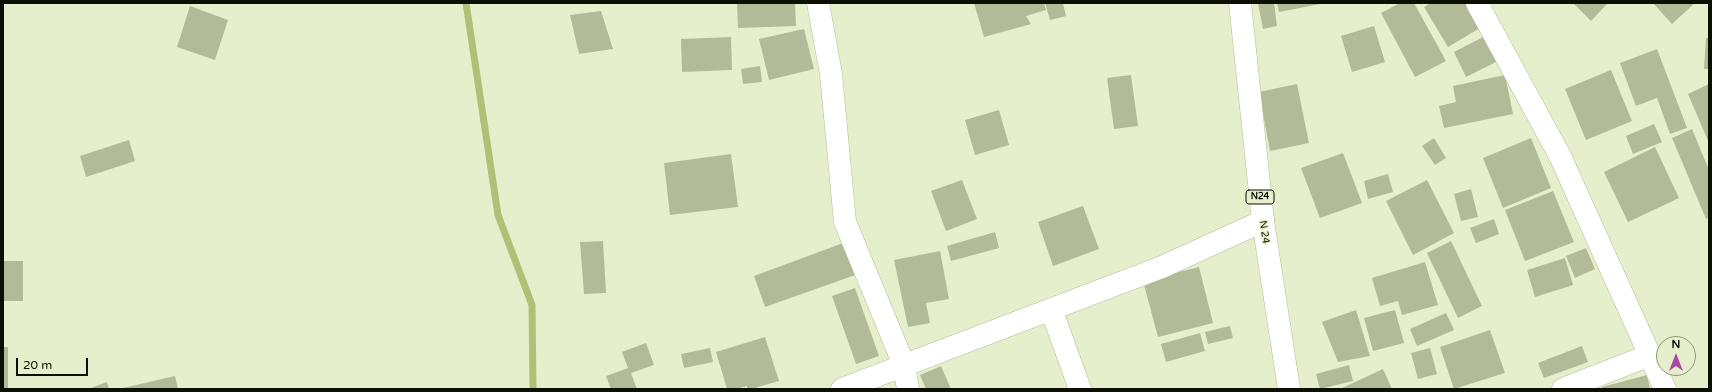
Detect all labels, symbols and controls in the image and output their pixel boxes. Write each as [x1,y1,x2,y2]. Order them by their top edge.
road number: N24 [1246,190,1274,204]
street label: N 24 [1256,220,1272,244]
north arrow [1656,336,1696,376]
text: N [1672,338,1680,351]
scale bar [18,350,90,376]
text: 20 m [23,358,52,372]

